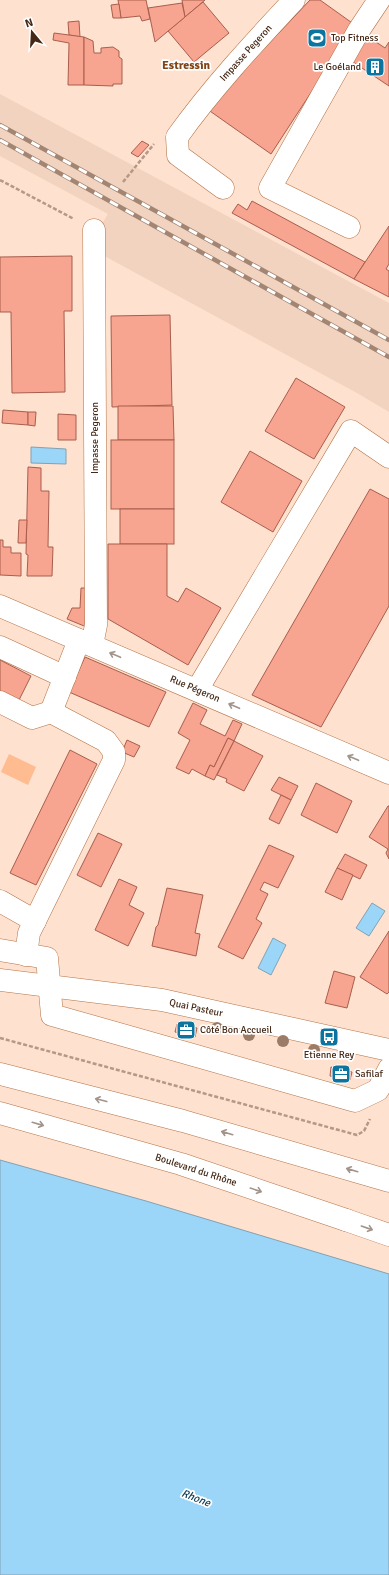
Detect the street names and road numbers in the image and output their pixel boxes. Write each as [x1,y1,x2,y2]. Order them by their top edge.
street label: Impasse Pegeron [217,22,275,84]
street label: Impasse Pegeron [89,402,101,474]
street label: Rue Pégeron [168,673,222,705]
street label: Quai Pasteur [168,996,224,1020]
street label: Boulevard du Rhône [154,1151,238,1189]

